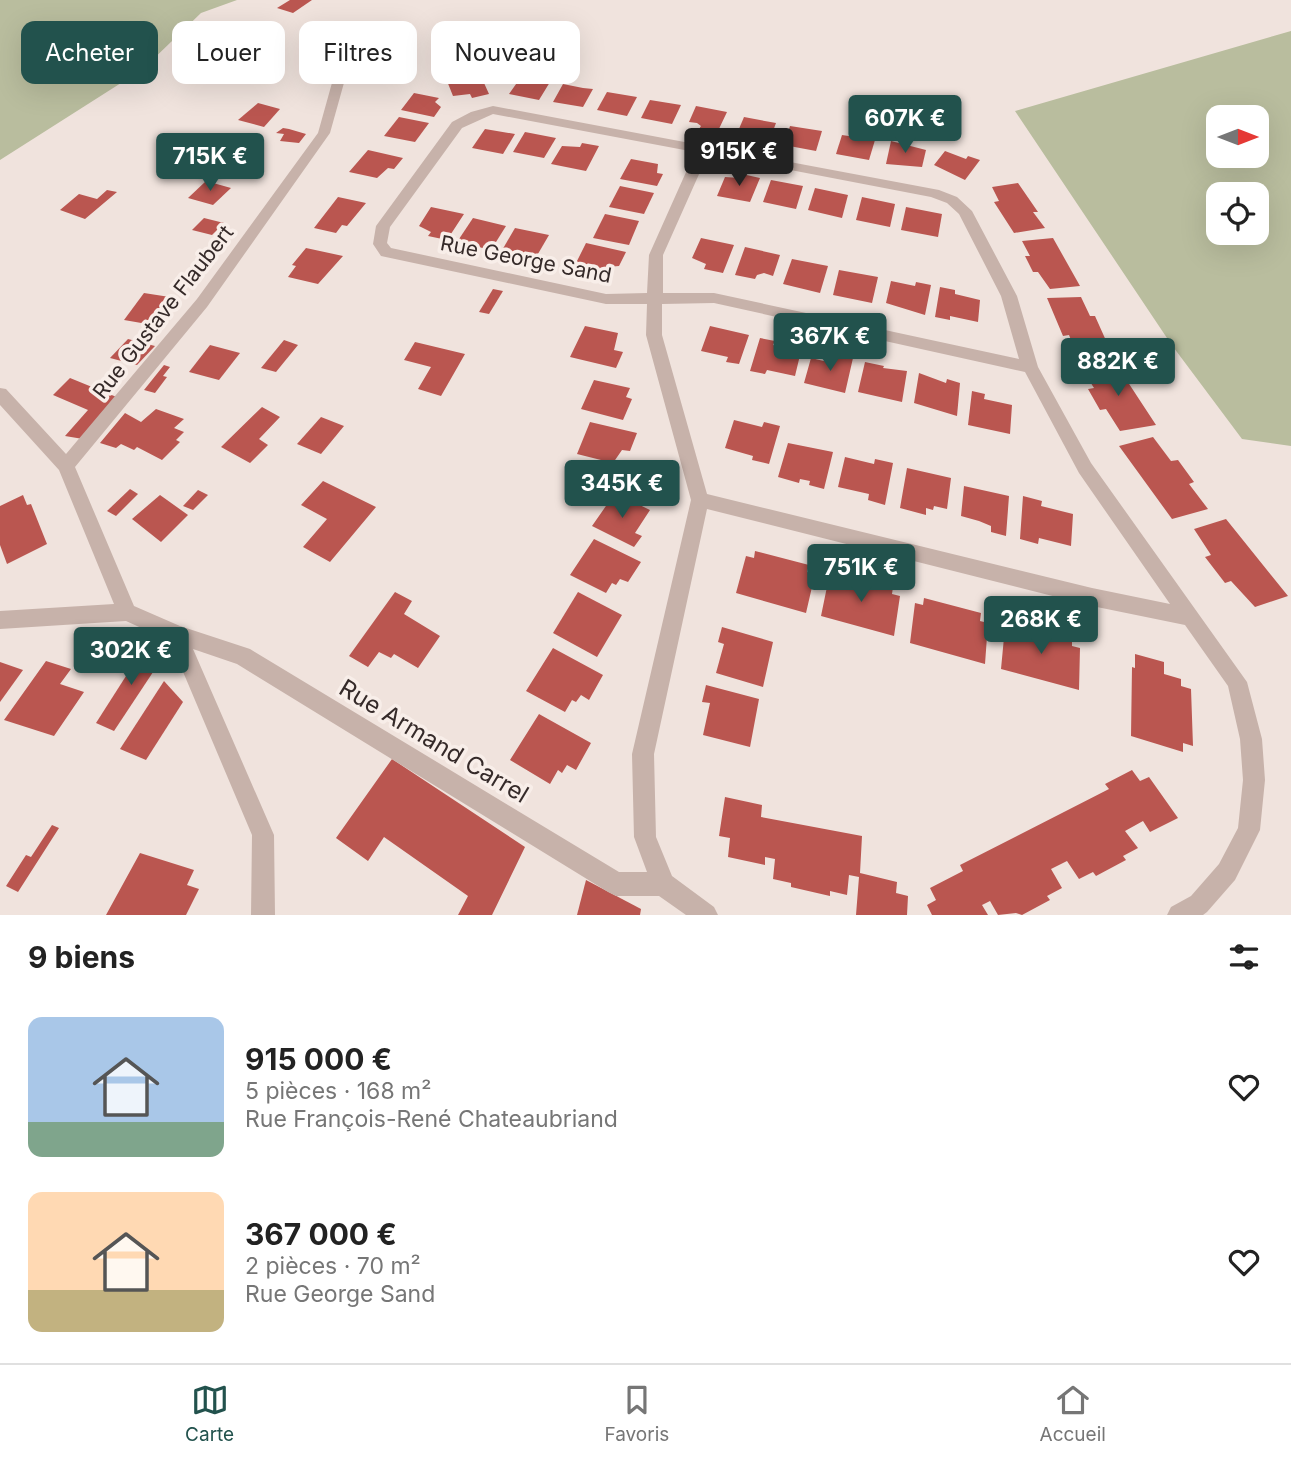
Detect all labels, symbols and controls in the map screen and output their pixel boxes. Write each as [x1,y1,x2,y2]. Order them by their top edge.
chip: Acheter [21,21,158,84]
chip: Louer [172,21,285,84]
chip: Filtres [299,21,417,84]
chip: Nouveau [431,21,580,84]
pin: 607K € [848,96,962,155]
text: 607K € [864,104,946,132]
north arrow [1206,105,1269,168]
map controls [1206,105,1269,245]
pin: 915K € [682,128,796,188]
pin: 715K € [153,134,267,193]
text: 915K € [700,137,778,165]
text: 715K € [172,142,248,170]
button: locate [1206,182,1269,245]
street label: Rue Gustave Flaubert [88,220,239,404]
street label: Rue George Sand [438,230,614,288]
pin: 367K € [773,314,887,373]
text: 367K € [790,322,870,350]
pin: 882K € [1061,338,1175,398]
text: 882K € [1077,347,1159,375]
pin: 345K € [565,461,679,520]
text: 345K € [581,469,663,497]
pin: 751K € [804,544,918,604]
text: 751K € [823,553,899,581]
pin: 268K € [984,596,1098,656]
text: 268K € [1000,605,1082,633]
pin: 302K € [74,628,188,687]
text: 302K € [90,636,172,664]
street label: Rue Armand Carrel [334,673,534,809]
icon: filters [1225,938,1263,976]
text: 9 biens [28,939,135,975]
text: 915 000 € [245,1041,392,1077]
icon: home [84,1045,168,1129]
icon: heart [1225,1068,1263,1106]
text: 5 pièces · 168 m² [245,1077,431,1105]
text: Rue François-René Chateaubriand [245,1105,618,1133]
text: 367 000 € [245,1216,397,1252]
icon: home [84,1220,168,1304]
icon: heart [1225,1243,1263,1281]
text: 2 pièces · 70 m² [245,1252,421,1280]
text: Rue George Sand [245,1280,435,1308]
tab: Carte [185,1381,234,1446]
tab: Favoris [604,1381,669,1446]
tab: Accueil [1040,1381,1106,1446]

